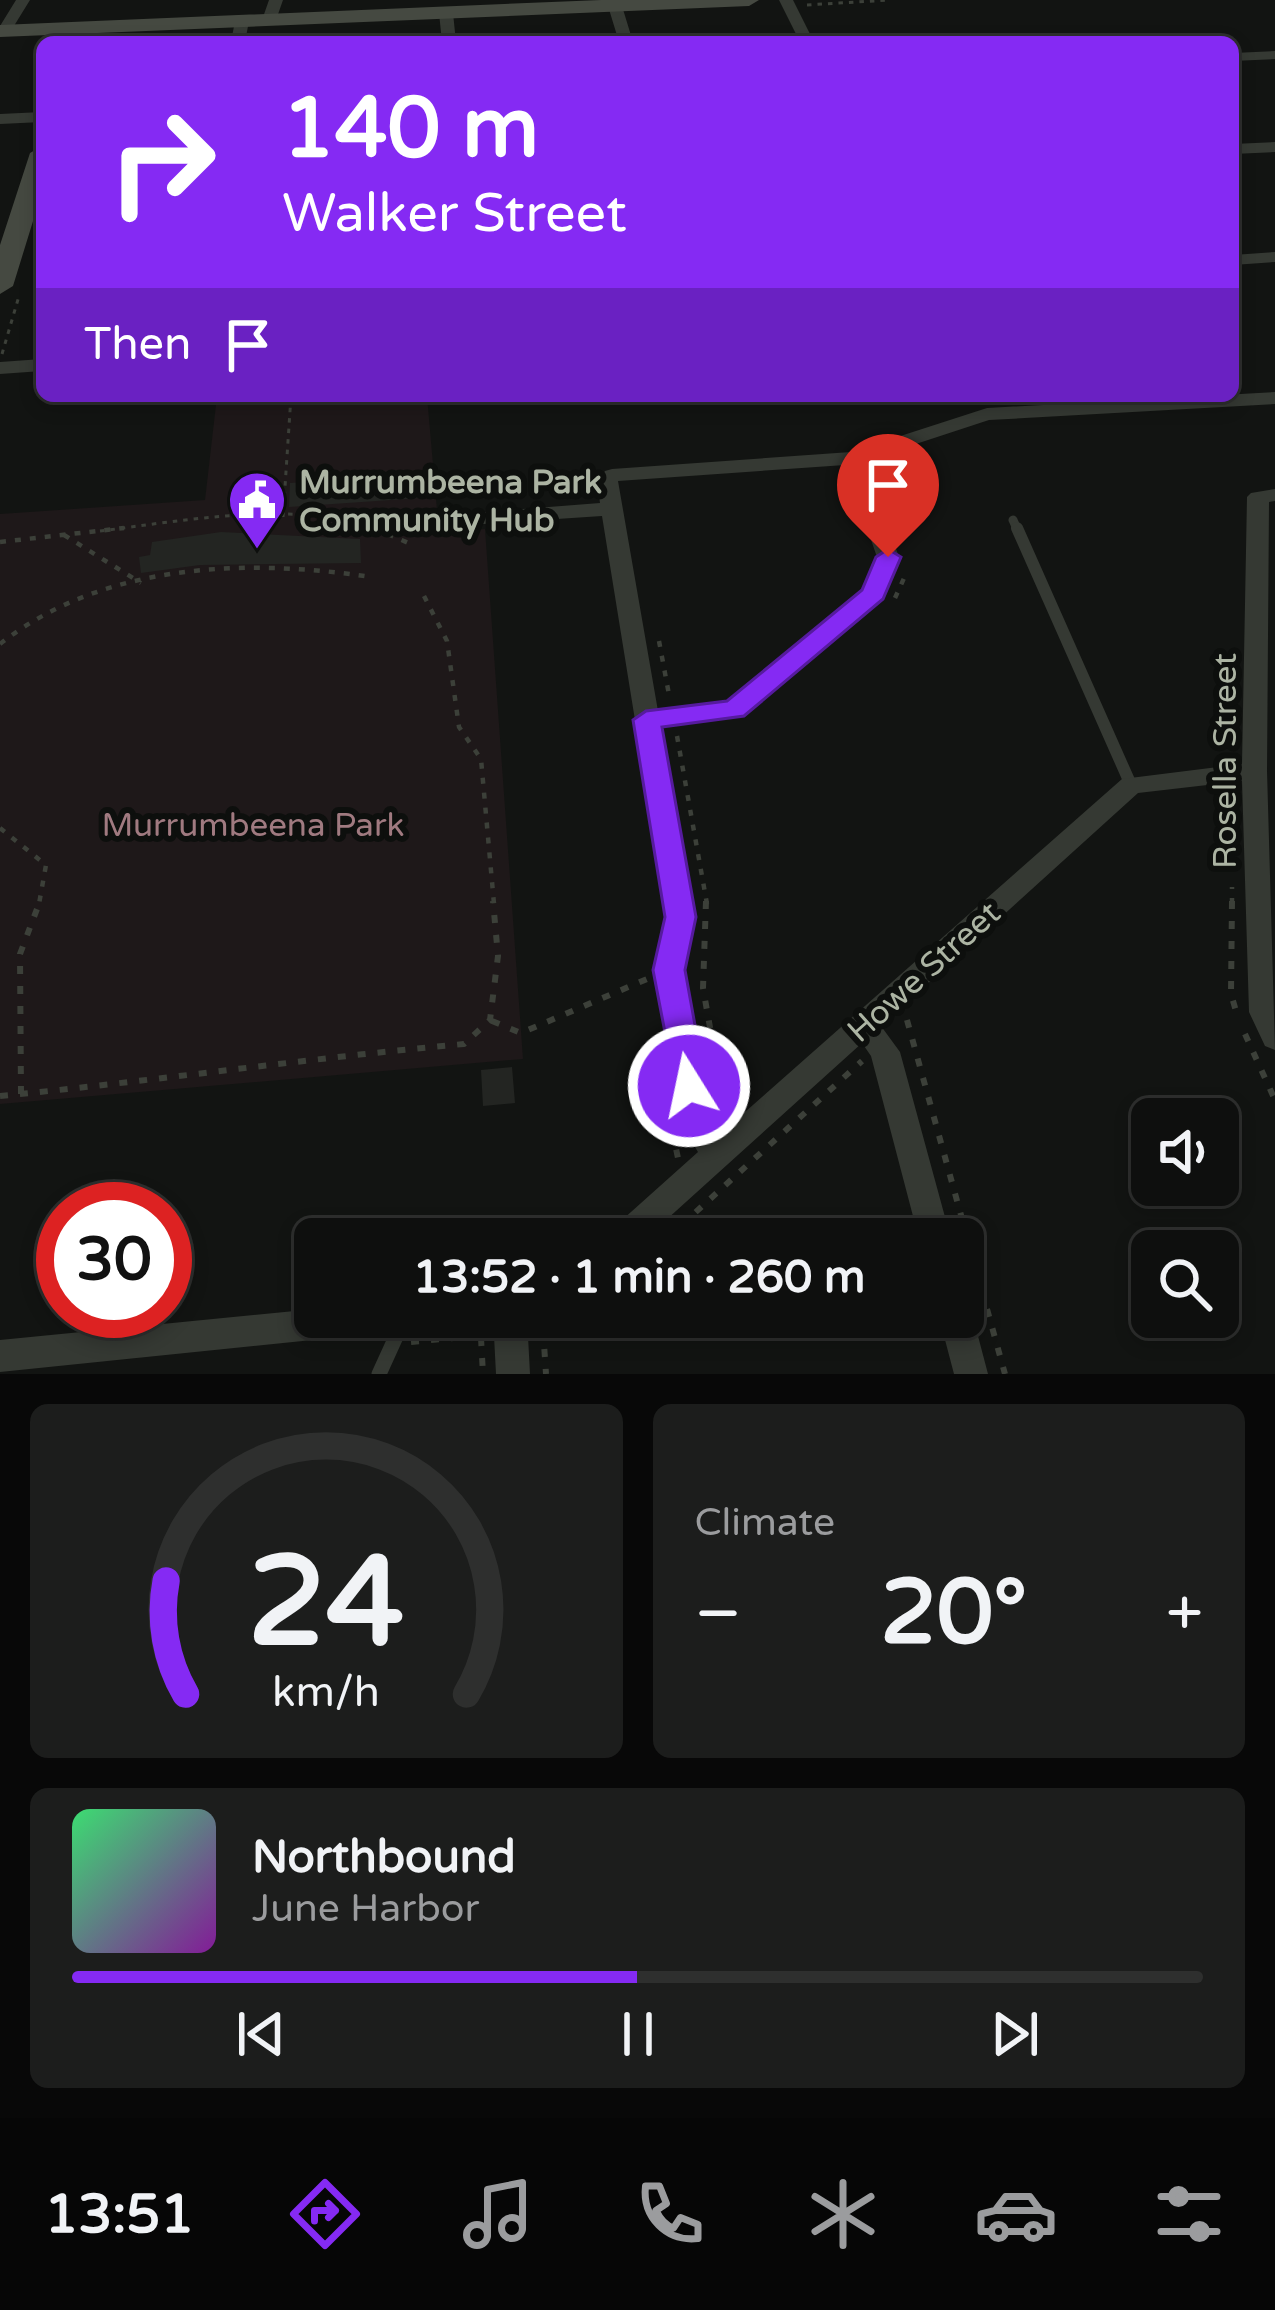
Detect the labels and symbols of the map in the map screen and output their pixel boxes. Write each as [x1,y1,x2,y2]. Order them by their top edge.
pin [837,434,939,557]
place label: Murrumbeena Park Community Hub [299,463,602,540]
public building icon: Murrumbeena Park Community Hub [226,469,288,551]
street label: Rosella Street [1206,653,1245,869]
park label: Murrumbeena Park [101,806,405,845]
street label: Howe Street [840,893,1008,1051]
position arrow [626,1023,752,1149]
speed limit sign: 30 [36,1182,192,1338]

